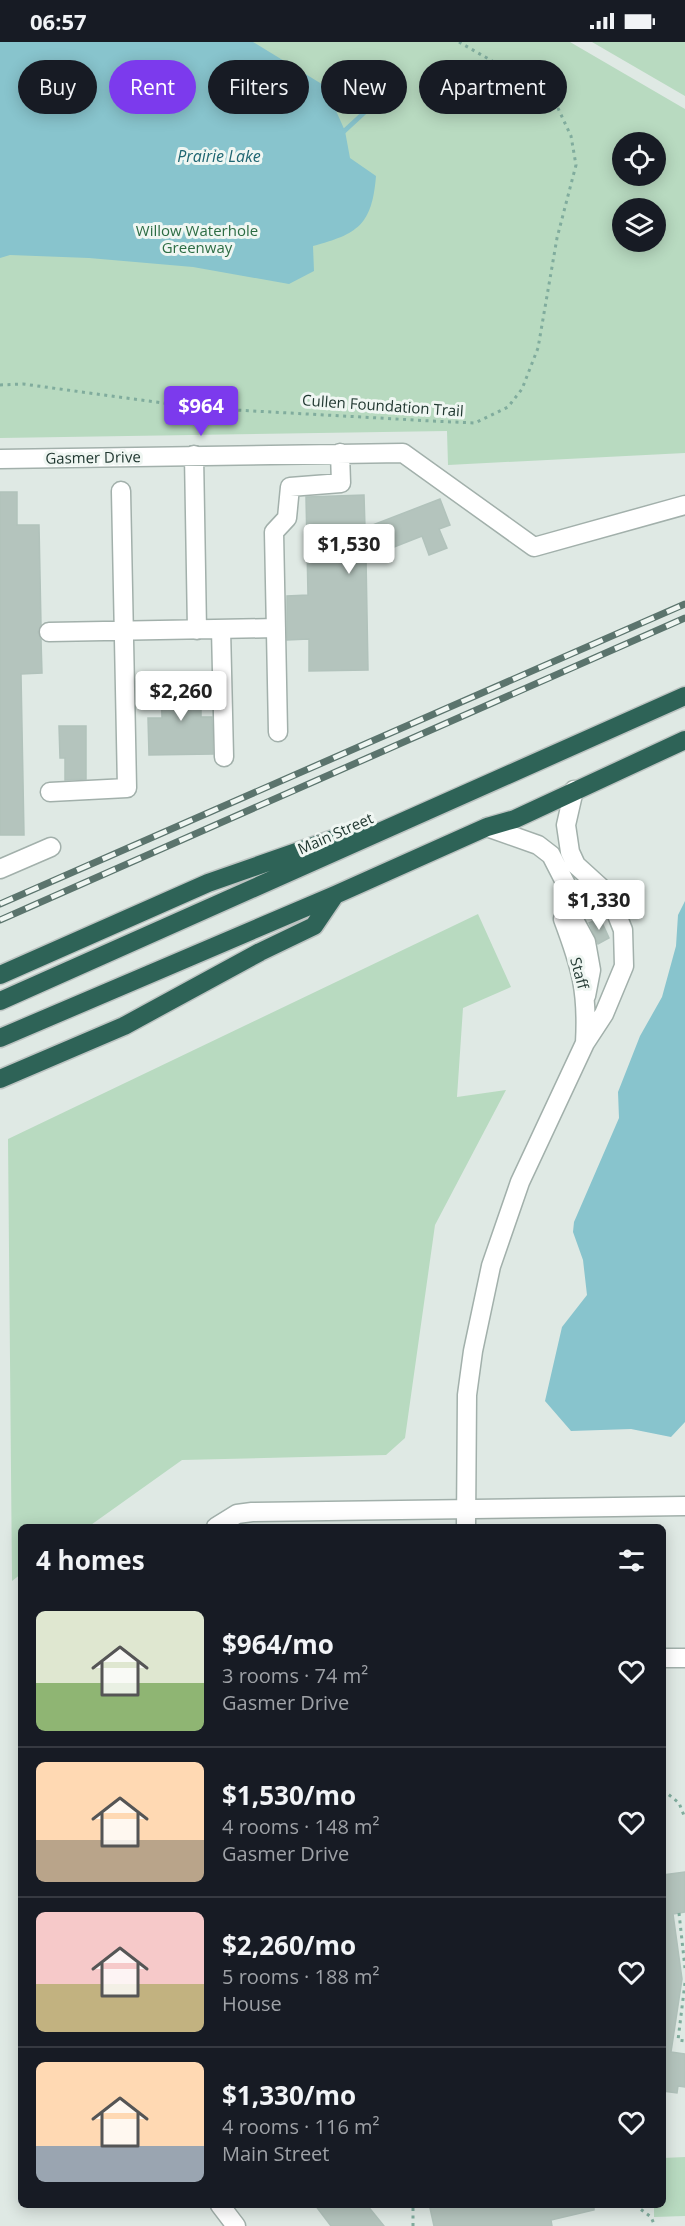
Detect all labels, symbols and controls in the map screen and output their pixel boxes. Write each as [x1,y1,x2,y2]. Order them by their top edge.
text: 06:57 [30,6,87,36]
chip: Buy [18,60,97,114]
chip: Rent [109,60,196,114]
chip: Filters [208,60,309,114]
chip: New [321,60,407,114]
chip: Apartment [419,60,567,114]
map controls [612,132,666,252]
button: locate [612,132,666,186]
water label: Prairie Lake [177,145,261,167]
button: layers [612,198,666,252]
park label: Willow Waterhole Greenway [136,220,258,257]
pin: $964 [165,386,237,437]
street label: Cullen Foundation Trail [302,389,464,421]
text: $964 [178,392,224,419]
street label: Gasmer Drive [45,446,141,468]
pin: $1,530 [300,524,398,575]
text: $1,530 [318,530,380,557]
pin: $2,260 [132,671,230,722]
text: $2,260 [150,677,212,704]
street label: Main Street [294,807,376,859]
pin: $1,330 [550,880,648,931]
text: $1,330 [568,886,630,913]
street label: Staff [566,955,594,992]
text: 4 homes [36,1542,145,1578]
icon: filters [615,1544,648,1577]
text: $964/mo [222,1626,334,1662]
icon: home [84,1635,156,1707]
icon: heart [615,1655,648,1688]
text: 3 rooms · 74 m² [222,1662,368,1689]
text: Gasmer Drive [222,1689,349,1716]
text: $1,530/mo [222,1777,356,1813]
icon: home [84,1786,156,1858]
icon: heart [615,1806,648,1839]
text: 4 rooms · 148 m² [222,1813,380,1840]
text: Gasmer Drive [222,1840,349,1867]
text: $2,260/mo [222,1927,356,1963]
icon: home [84,1936,156,2008]
icon: heart [615,1956,648,1989]
text: 5 rooms · 188 m² [222,1963,380,1990]
text: House [222,1990,282,2017]
text: $1,330/mo [222,2077,356,2113]
icon: home [84,2086,156,2158]
icon: heart [615,2106,648,2139]
text: 4 rooms · 116 m² [222,2113,380,2140]
text: Main Street [222,2140,329,2167]

